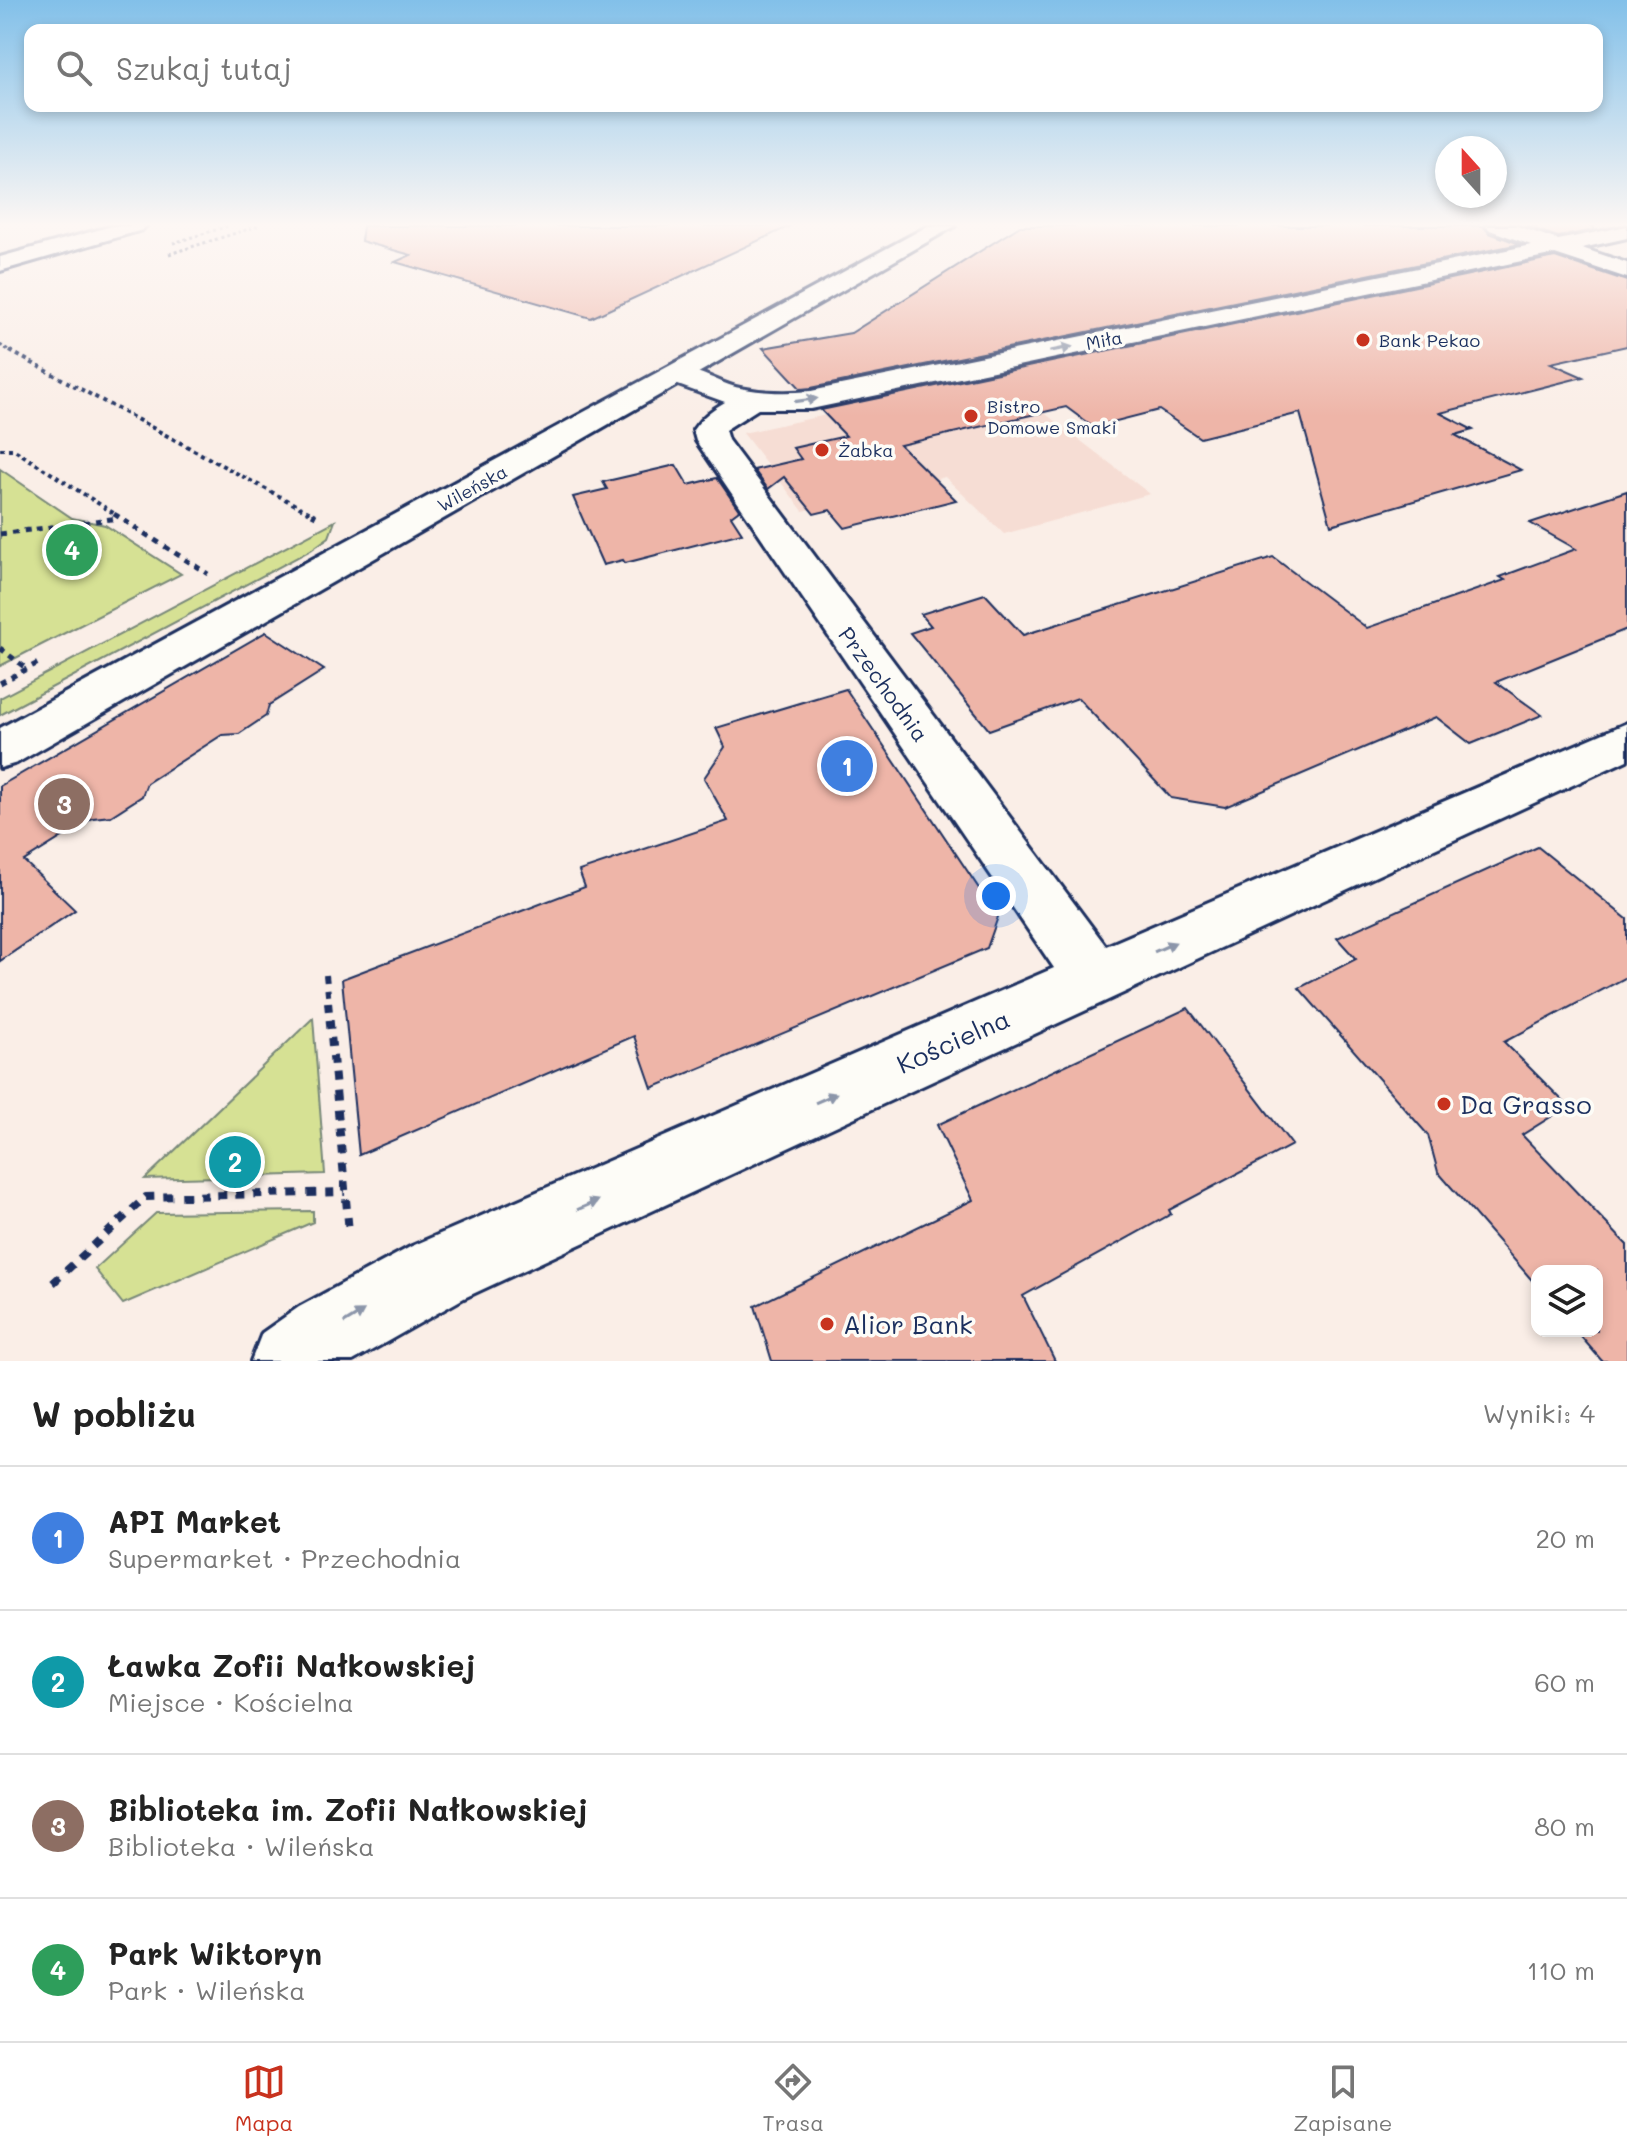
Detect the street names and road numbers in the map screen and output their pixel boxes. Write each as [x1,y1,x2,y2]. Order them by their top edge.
street label: Miła [1084,325,1124,355]
street label: Wileńska [433,459,511,517]
street label: Przechodnia [833,621,935,747]
street label: Kościelna [891,1001,1015,1081]

